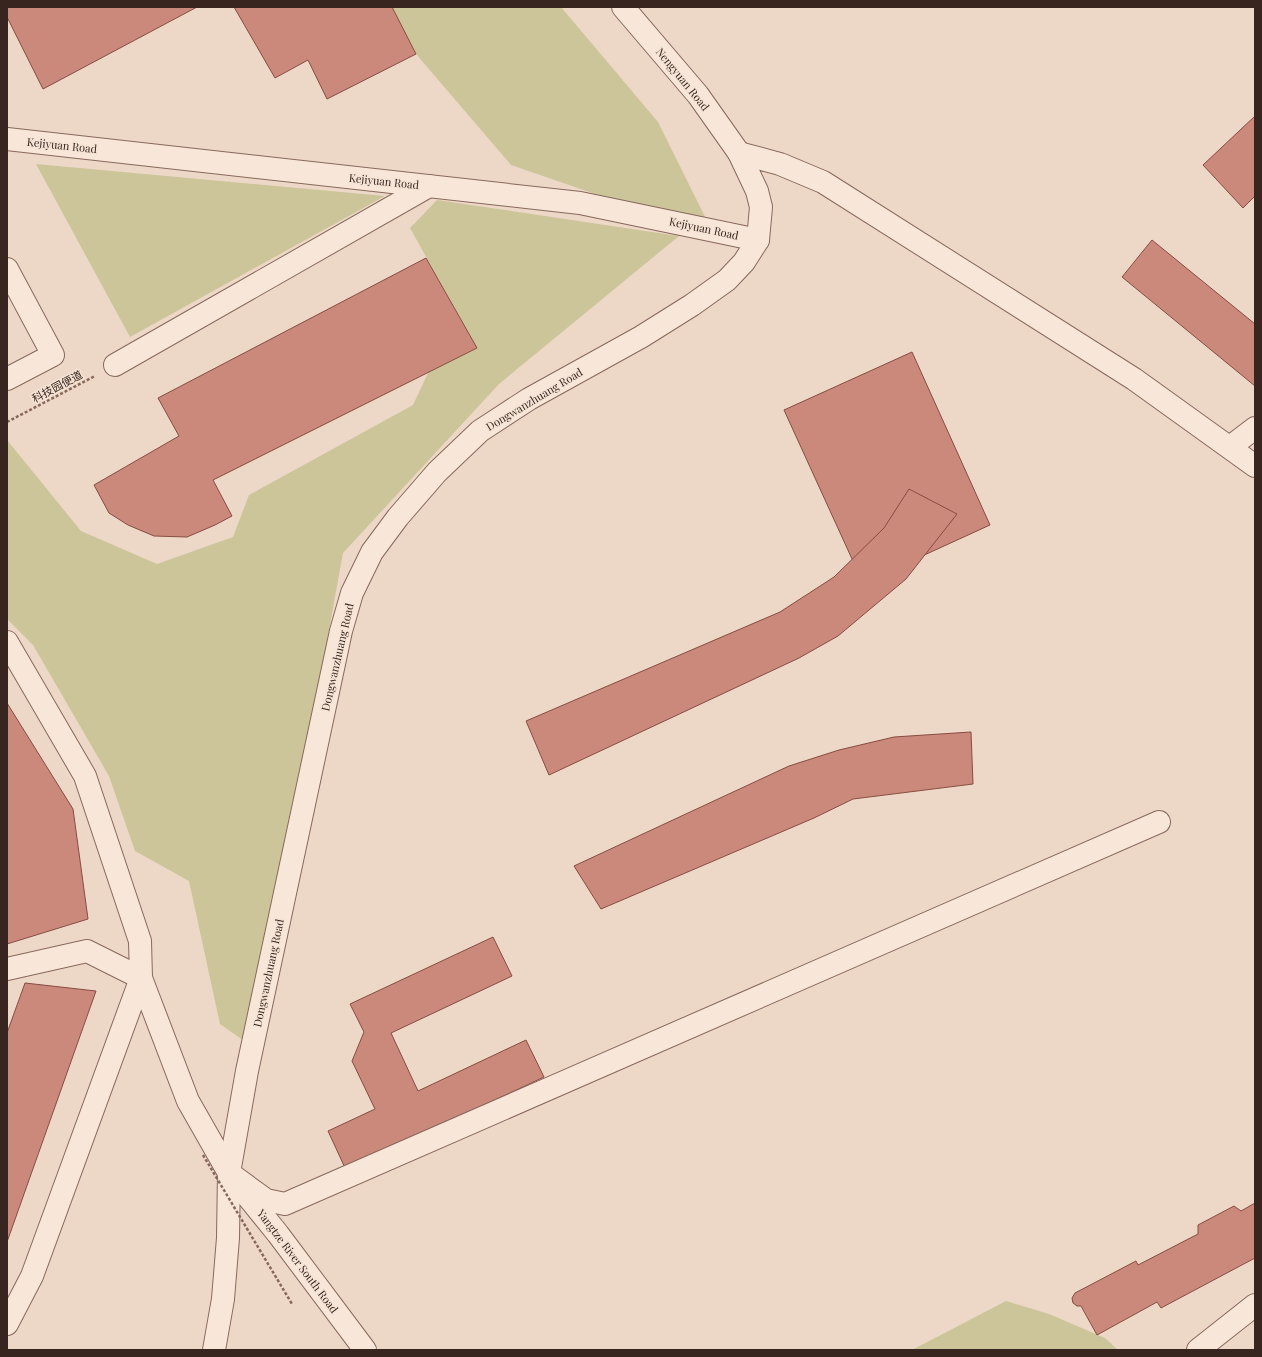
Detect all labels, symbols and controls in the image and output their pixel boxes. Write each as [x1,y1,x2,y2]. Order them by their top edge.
street label: Nengyuan Road [653,44,713,114]
street label: Kejiyuan Road [26,134,99,156]
street label: Kejiyuan Road [348,170,421,192]
street label: Kejiyuan Road [668,213,741,243]
street label: Dongwanzhuang Road [483,364,586,434]
street label: 科技园便道 [29,366,85,406]
street label: Dongwanzhuang Road [317,601,357,712]
street label: Dongwanzhuang Road [249,917,287,1028]
street label: Yangtze River South Road [253,1205,342,1316]

